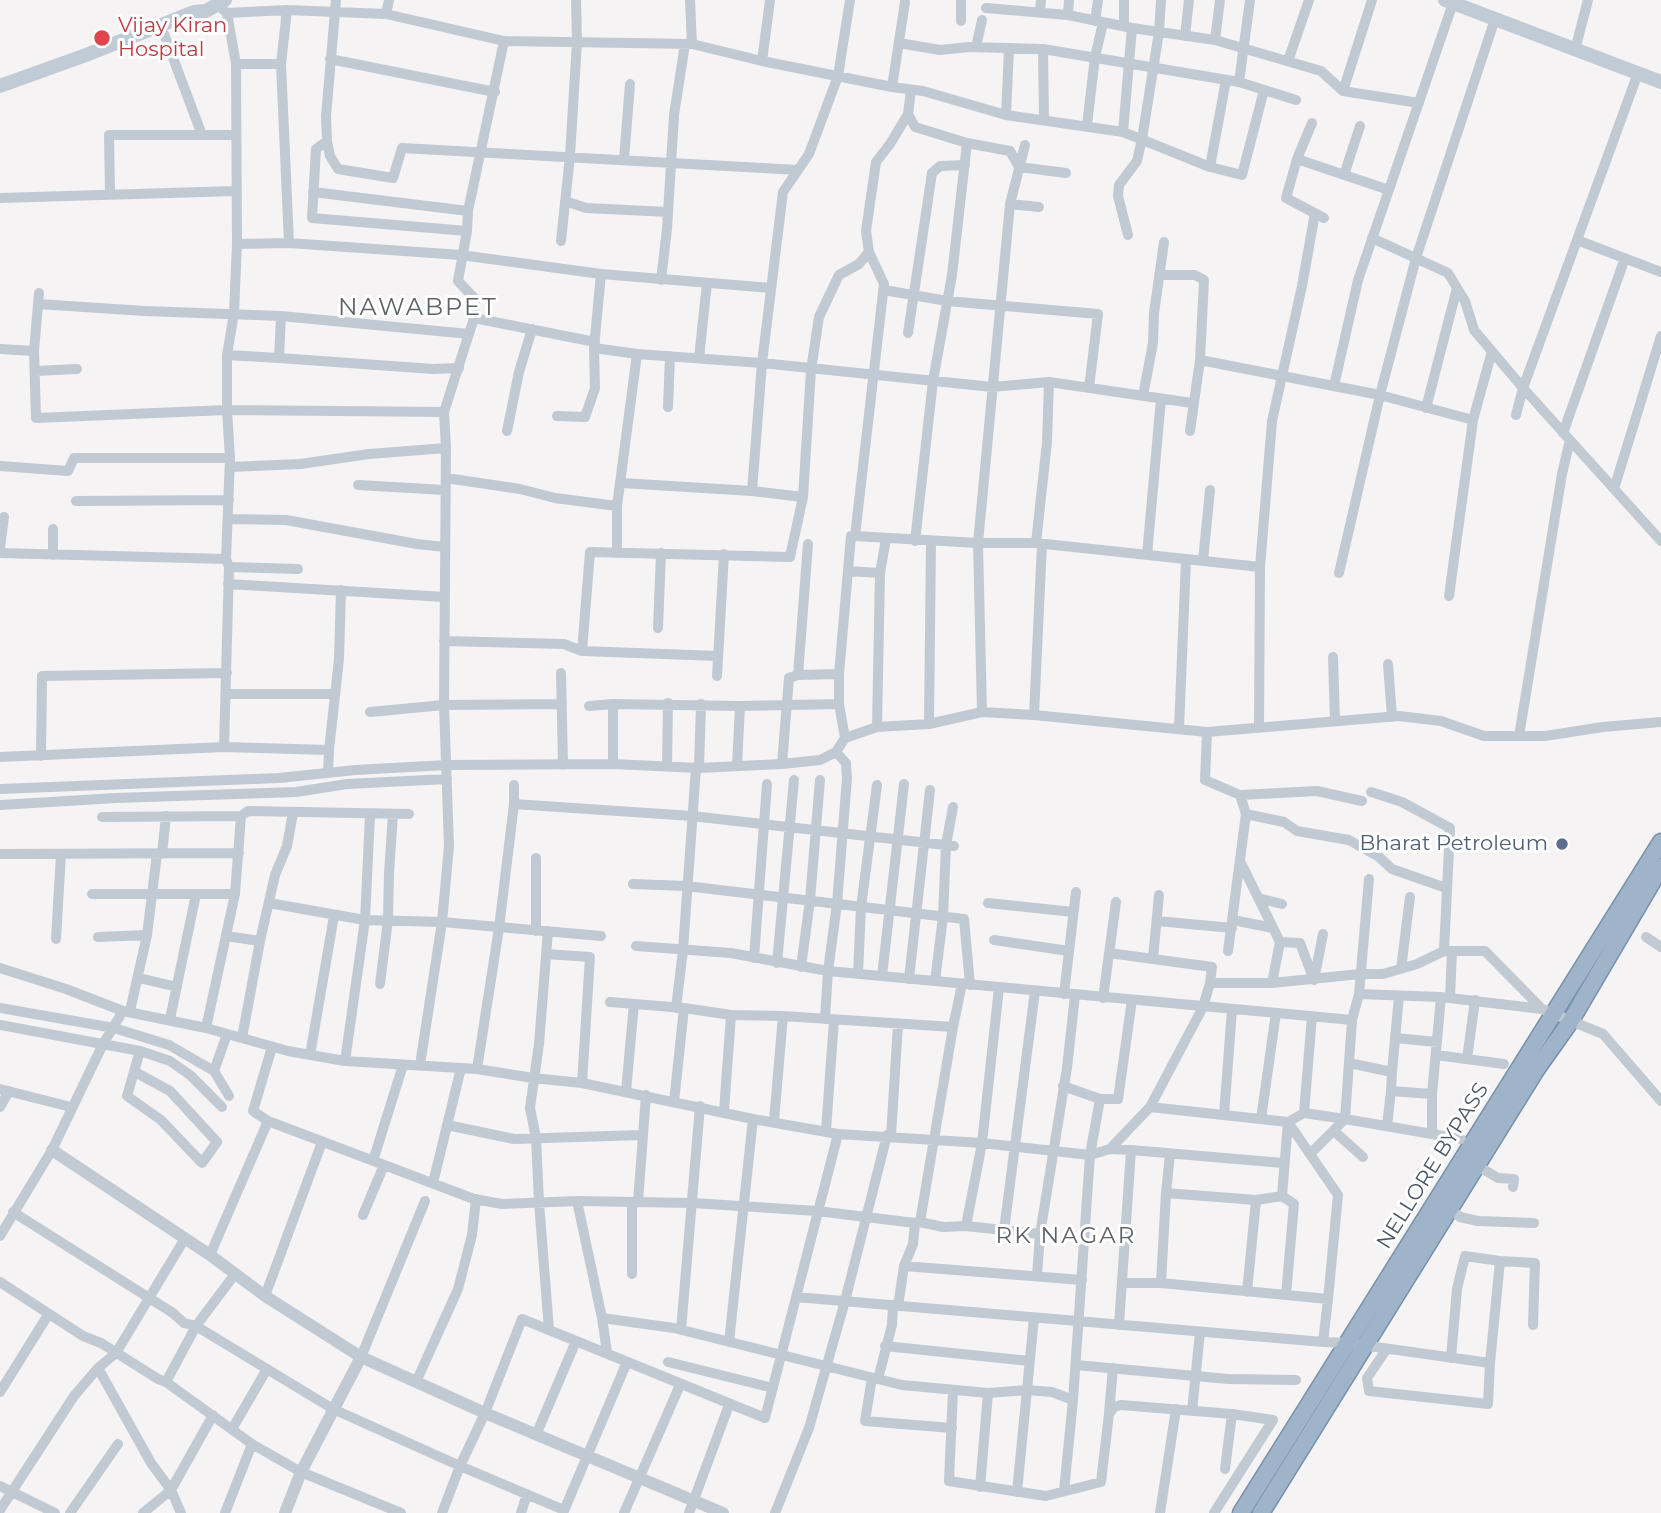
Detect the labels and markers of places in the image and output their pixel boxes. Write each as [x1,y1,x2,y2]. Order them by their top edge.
place label: Vijay Kiran Hospital [118,13,227,63]
marker: Vijay Kiran Hospital [92,28,112,48]
place label: Bharat Petroleum [1360,831,1548,857]
marker: Bharat Petroleum [1554,836,1570,852]

